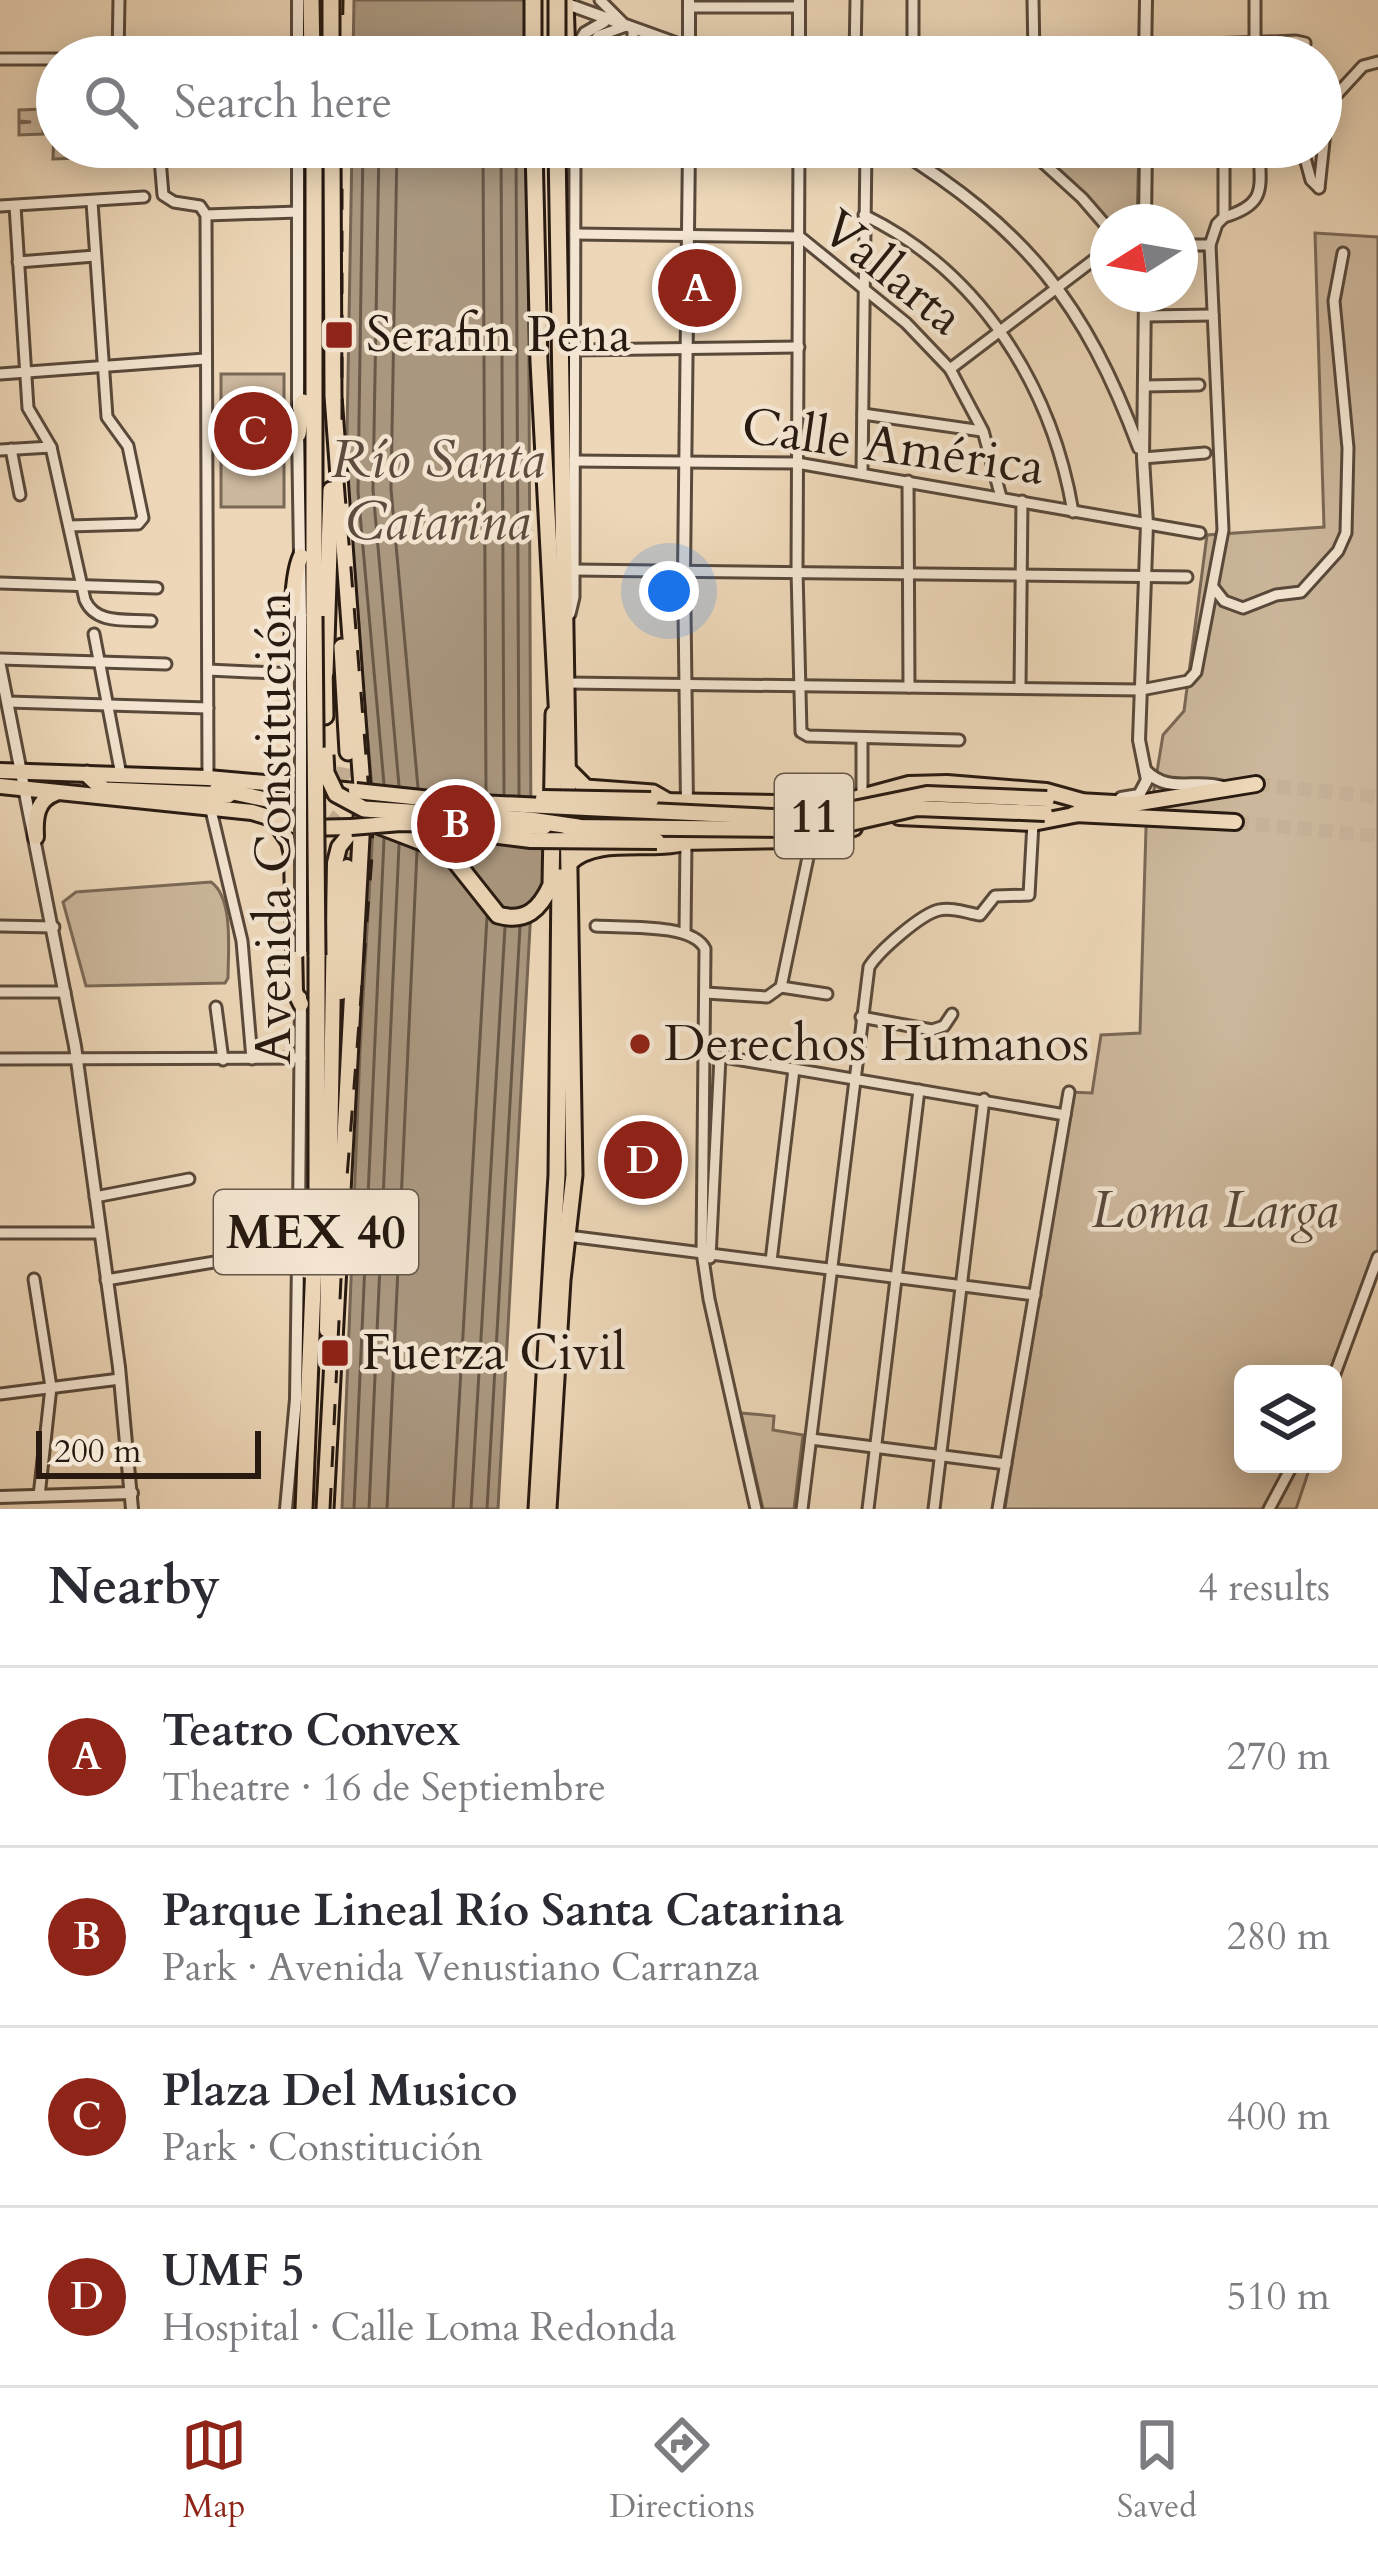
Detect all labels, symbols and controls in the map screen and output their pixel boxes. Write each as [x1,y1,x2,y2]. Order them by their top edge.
search box [36,36,1342,168]
icon: search [78,69,144,135]
text: Search here [174,72,392,133]
street label: Vallarta [806,194,978,352]
north arrow [1090,204,1198,312]
pin: A [658,243,736,333]
place label: Serafin Pena [366,300,631,370]
marker: Serafin Pena [323,319,355,351]
pin: C [214,386,292,476]
street label: Calle América [737,391,1049,503]
water label: Río Santa Catarina [331,424,545,559]
your location [639,561,699,621]
street label: Avenida Constitución [239,592,309,1064]
road number: 11 [775,774,853,858]
pin: B [417,779,495,869]
place label: Derechos Humanos [664,1009,1089,1079]
marker: Derechos Humanos [627,1031,653,1057]
pin: D [604,1115,682,1205]
park label: Loma Larga [1092,1176,1338,1246]
road number: MEX 40 [214,1190,418,1274]
place label: Fuerza Civil [362,1318,626,1388]
marker: Fuerza Civil [319,1337,351,1369]
map controls [1234,1365,1342,1473]
button: layers [1234,1365,1342,1473]
scale bar [36,1425,261,1478]
text: 200 m [54,1429,141,1474]
text: Nearby [48,1552,220,1622]
text: 4 results [1198,1561,1330,1614]
text: Teatro Convex [162,1700,461,1761]
text: A [72,1730,102,1783]
text: 270 m [1227,1730,1330,1783]
text: Theatre · 16 de Septiembre [162,1761,606,1814]
text: Parque Lineal Río Santa Catarina [162,1880,844,1941]
text: B [73,1910,101,1963]
text: 280 m [1227,1910,1330,1963]
text: Park · Avenida Venustiano Carranza [162,1941,760,1994]
text: Plaza Del Musico [162,2060,518,2121]
text: C [72,2090,102,2143]
text: 400 m [1227,2090,1330,2143]
text: Park · Constitución [162,2121,483,2174]
text: UMF 5 [162,2240,304,2301]
text: D [70,2270,104,2323]
text: 510 m [1227,2270,1330,2323]
text: Hospital · Calle Loma Redonda [162,2301,676,2354]
tab: Map [181,2412,247,2529]
tab: Directions [609,2412,755,2529]
tab: Saved [1117,2412,1197,2529]

